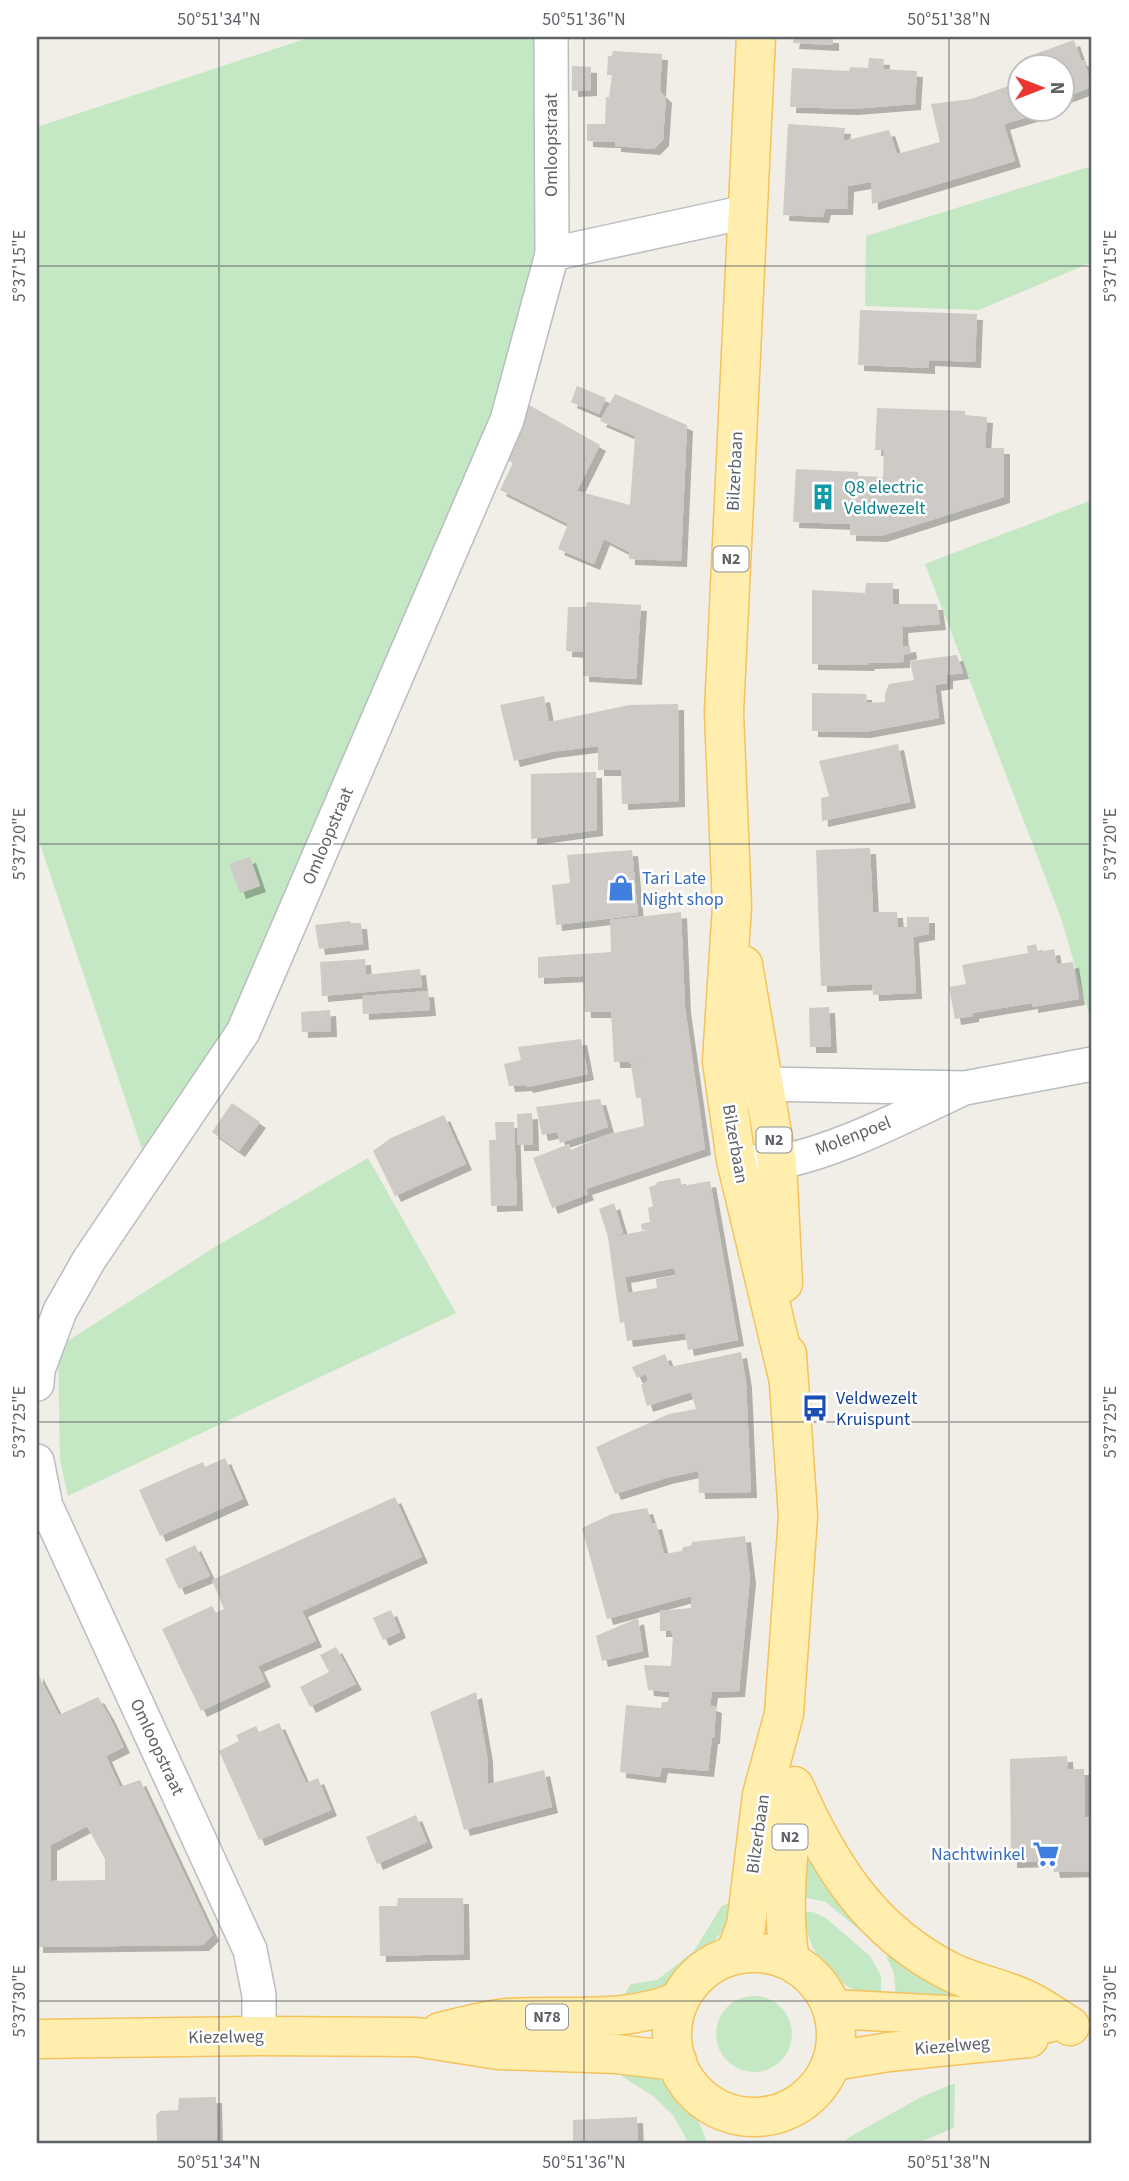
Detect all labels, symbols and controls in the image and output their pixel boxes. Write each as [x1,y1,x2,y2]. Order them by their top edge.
text: 50°51'34"N [177,7,261,32]
text: 50°51'36"N [542,7,626,32]
text: 50°51'38"N [907,7,991,32]
north arrow [1006,52,1076,122]
text: N [1043,82,1070,94]
street label: Omloopstraat [539,93,564,197]
text: 5°37'15"E [7,230,32,302]
text: 5°37'15"E [1098,230,1123,302]
street label: Bilzerbaan [720,430,750,512]
place label: Q8 electric Veldwezelt [844,475,925,521]
building icon: Q8 electric Veldwezelt [808,482,838,512]
road number: N2 [714,546,748,572]
street label: Omloopstraat [296,783,360,889]
text: 5°37'20"E [7,808,32,880]
text: 5°37'20"E [1098,808,1123,880]
place label: Tari Late Night shop [642,866,724,912]
shop icon: Tari Late Night shop [606,873,636,903]
street label: Bilzerbaan [716,1102,754,1186]
street label: Molenpoel [811,1110,895,1162]
road number: N2 [756,1128,792,1152]
text: 5°37'25"E [7,1386,32,1458]
place label: Veldwezelt Kruispunt [836,1386,917,1432]
text: 5°37'25"E [1098,1386,1123,1458]
bus stop icon: Veldwezelt Kruispunt [800,1393,830,1423]
street label: Omloopstraat [124,1695,190,1799]
street label: Bilzerbaan [740,1793,776,1875]
road number: N2 [772,1825,808,1850]
supermarket icon: Nachtwinkel [1031,1839,1061,1869]
place label: Nachtwinkel [931,1842,1025,1867]
text: 5°37'30"E [7,1965,32,2037]
text: 5°37'30"E [1098,1965,1123,2037]
road number: N78 [526,2005,568,2030]
street label: Kiezelweg [188,2024,264,2050]
street label: Kiezelweg [913,2030,991,2062]
text: 50°51'34"N [177,2150,261,2175]
text: 50°51'36"N [542,2150,626,2175]
text: 50°51'38"N [907,2150,991,2175]

